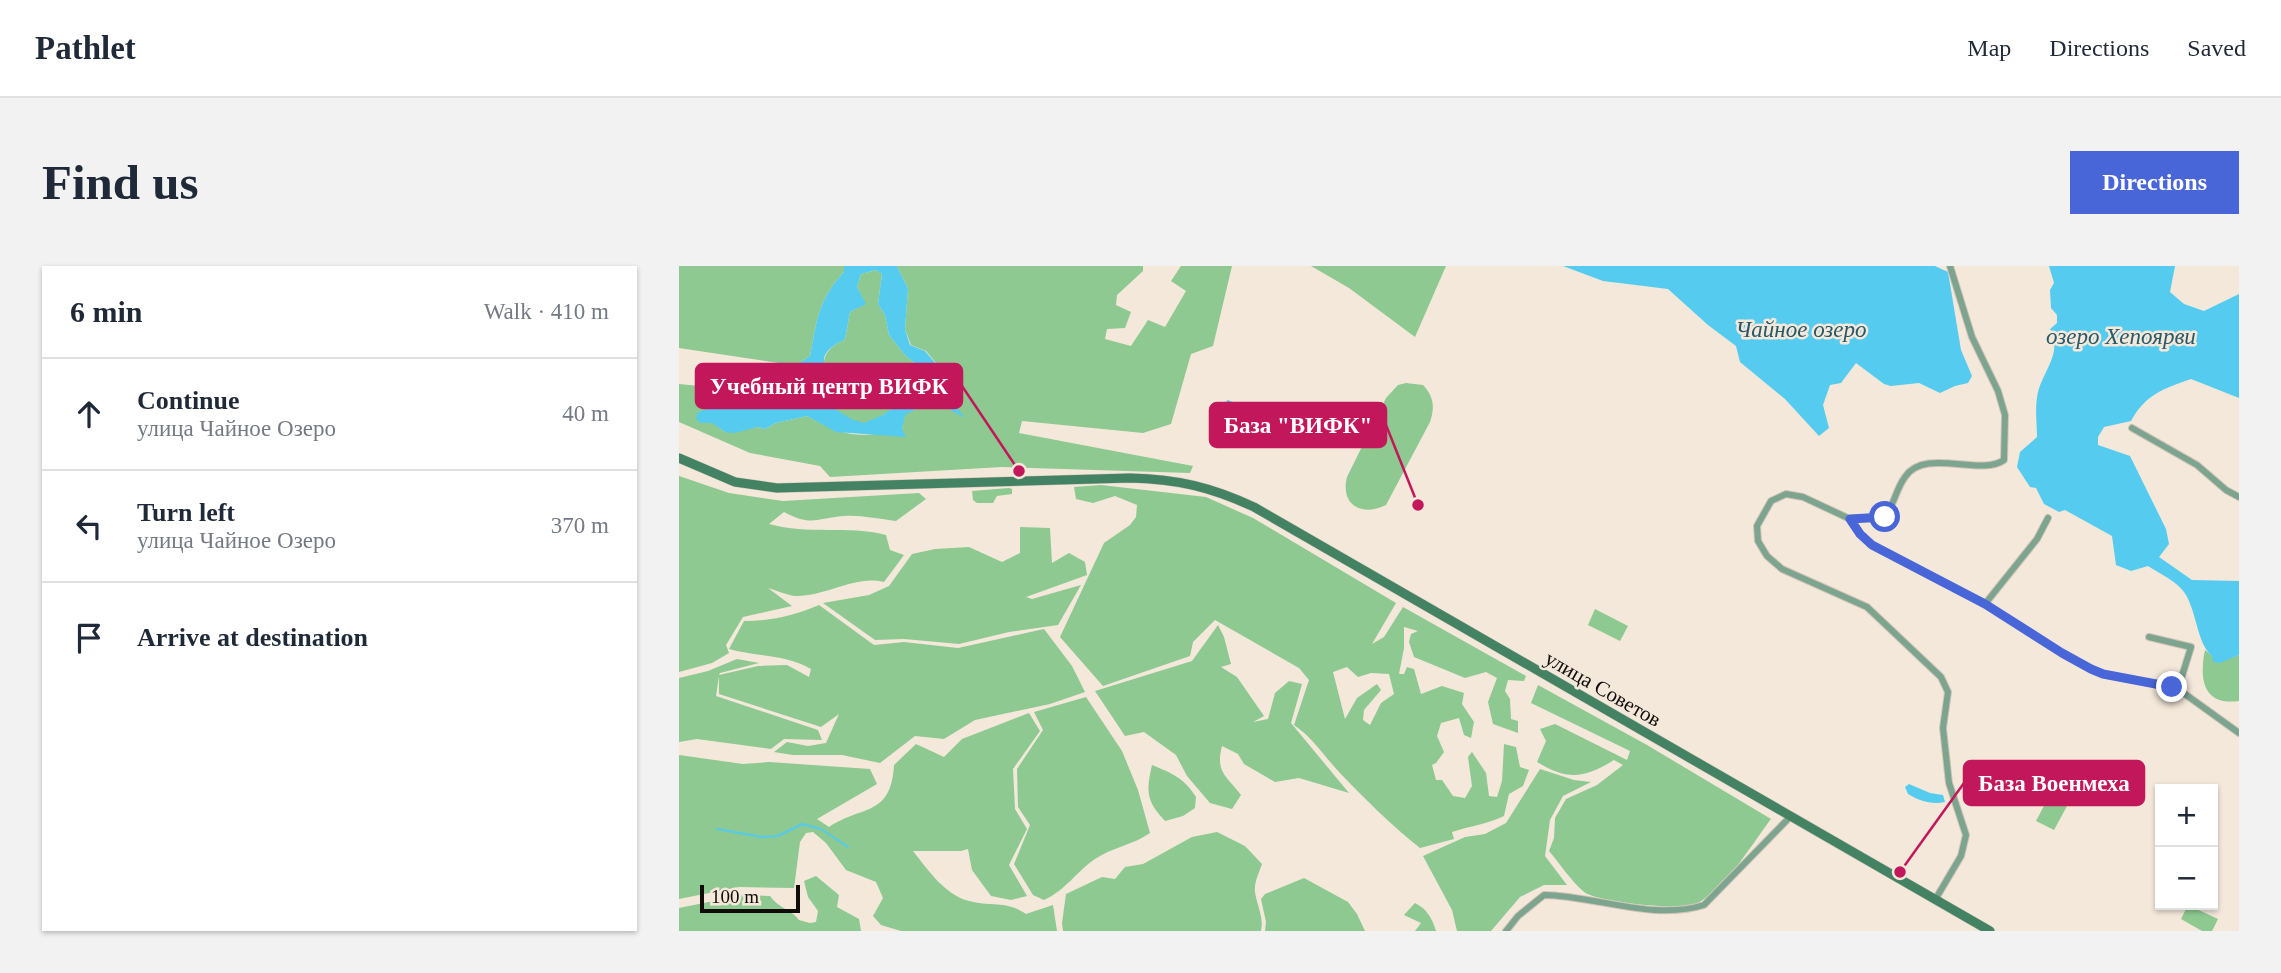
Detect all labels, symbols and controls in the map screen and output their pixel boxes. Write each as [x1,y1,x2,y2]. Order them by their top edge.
text: Pathlet [35,30,136,66]
text: Map [1967,35,2011,61]
text: Directions [2049,35,2149,61]
text: Saved [2187,35,2246,61]
button: Directions [2070,151,2239,214]
text: Find us [42,155,199,210]
text: 6 min [70,295,143,328]
text: Walk · 410 m [484,299,609,324]
water label: Чайное озеро [1735,317,1867,342]
water label: озеро Хепоярви [2046,324,2196,349]
callout: Учебный центр ВИФК [696,364,962,408]
text: Учебный центр ВИФК [710,374,948,399]
text: Continue [137,386,240,415]
icon: ahead [70,395,108,433]
text: 40 m [562,401,609,426]
callout: База "ВИФК" [1210,403,1386,447]
text: База "ВИФК" [1224,413,1372,438]
text: улица Чайное Озеро [137,416,336,441]
text: Turn left [137,498,235,527]
route start [1869,501,1900,532]
icon: left [70,507,108,545]
text: 370 m [551,513,609,538]
text: улица Чайное Озеро [137,528,336,553]
icon: arrive [70,619,108,657]
text: Arrive at destination [137,623,368,652]
street label: улица Советов [1541,646,1665,732]
route end [2156,671,2187,702]
callout: База Военмеха [1964,761,2144,805]
text: База Военмеха [1978,771,2130,796]
map controls [2155,784,2218,910]
button: + [2155,784,2218,847]
button: − [2155,847,2218,910]
scale bar [700,882,800,914]
text: 100 m [711,886,759,907]

